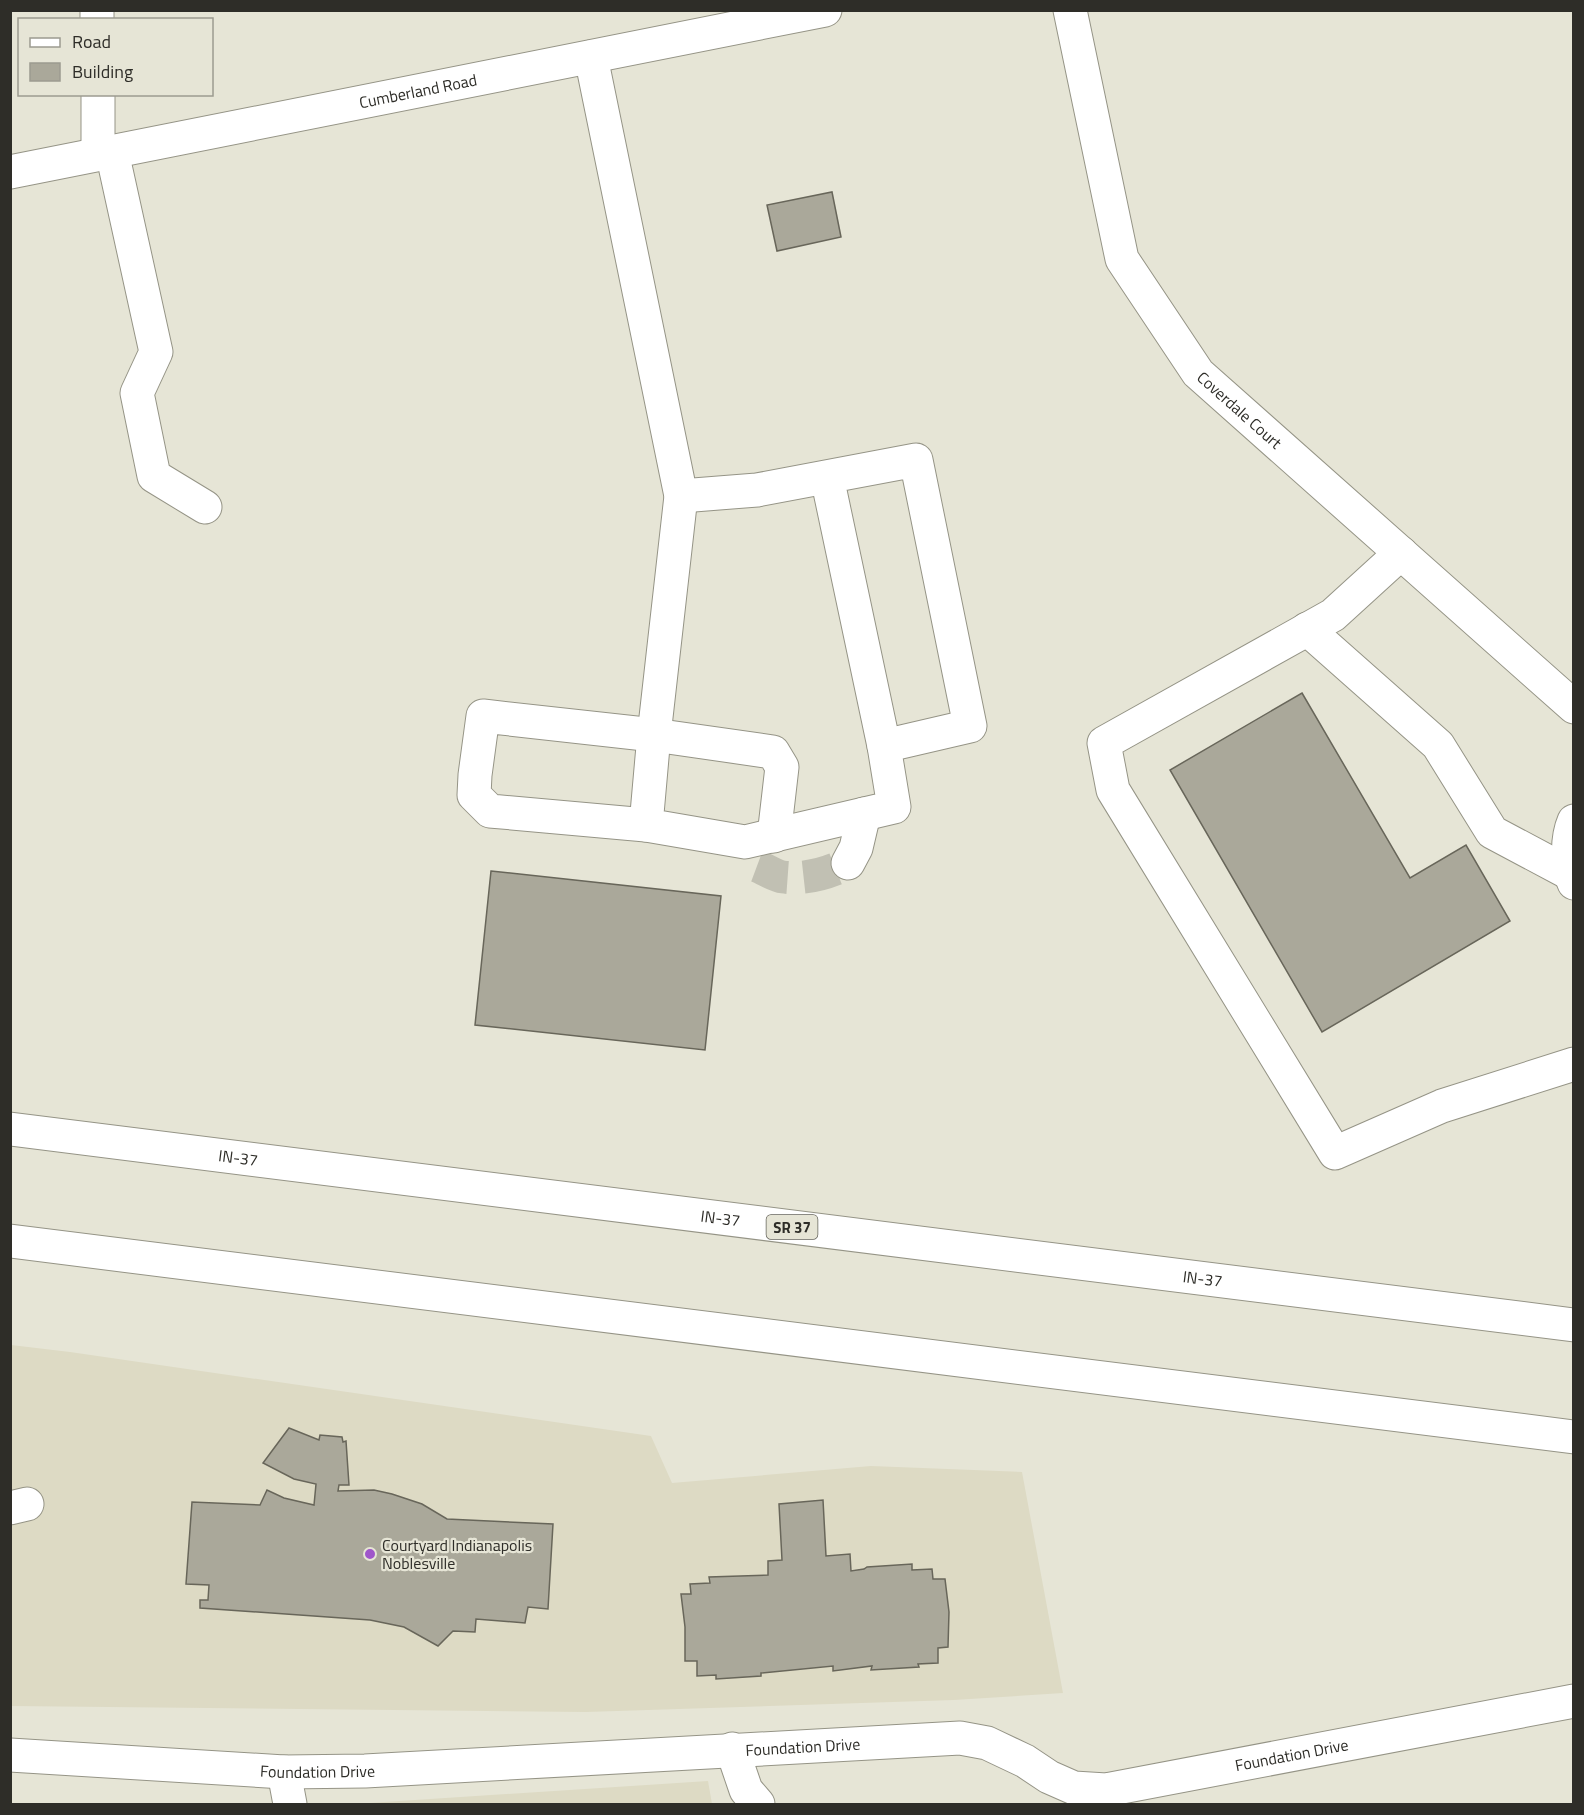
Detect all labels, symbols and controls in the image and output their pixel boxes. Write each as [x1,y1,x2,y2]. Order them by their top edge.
legend [18,18,213,96]
text: Road [72,28,111,55]
text: Building [72,58,133,85]
street label: Cumberland Road [357,67,479,114]
street label: Coverdale Court [1192,366,1288,454]
street label: IN-37 [217,1143,259,1172]
street label: IN-37 [699,1204,742,1232]
road number: SR 37 [766,1215,818,1239]
street label: IN-37 [1181,1264,1224,1293]
place label: Courtyard Indianapolis Noblesville [382,1533,532,1575]
marker: Courtyard Indianapolis Noblesville [363,1547,377,1561]
street label: Foundation Drive [745,1732,861,1762]
street label: Foundation Drive [1233,1732,1350,1777]
street label: Foundation Drive [259,1758,376,1784]

